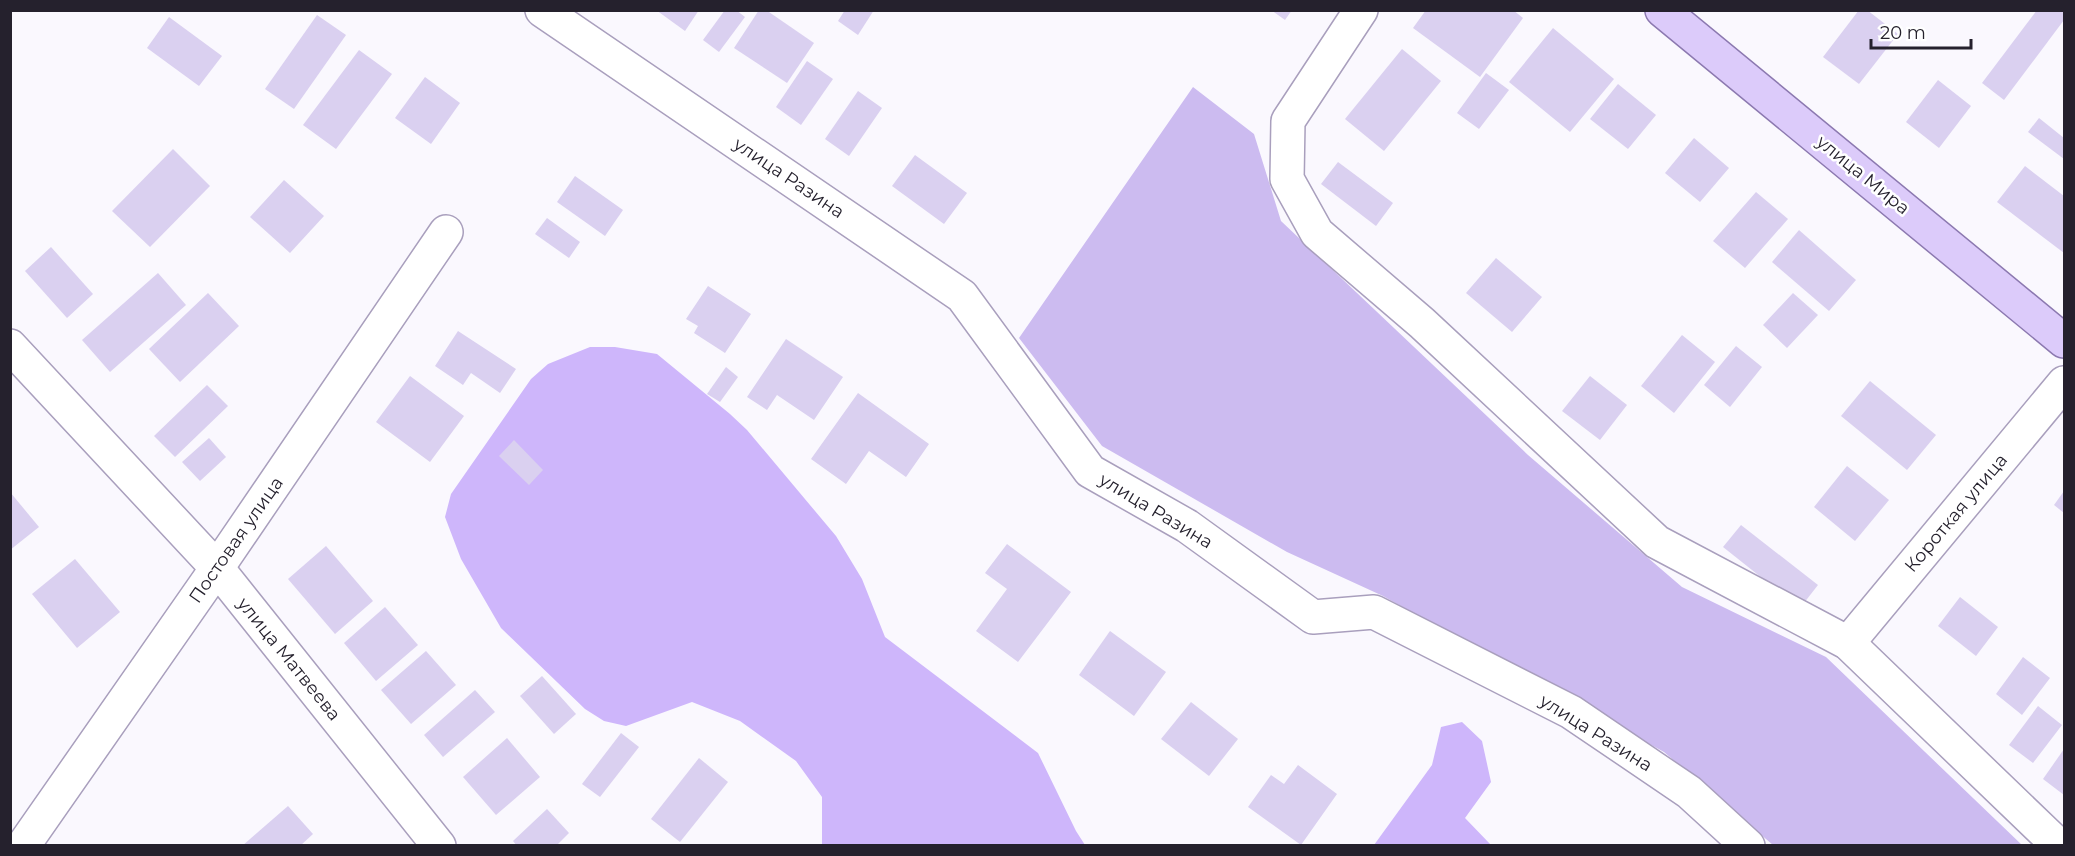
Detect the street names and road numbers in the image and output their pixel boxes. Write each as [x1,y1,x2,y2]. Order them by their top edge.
street label: улица Мира [1811,130,1914,219]
street label: улица Разина [729,132,848,223]
street label: Короткая улица [1900,449,2012,577]
street label: улица Разина [1094,468,1217,554]
street label: Постовая улица [184,473,288,607]
street label: улица Матвеева [232,592,345,725]
street label: улица Разина [1535,689,1656,776]

